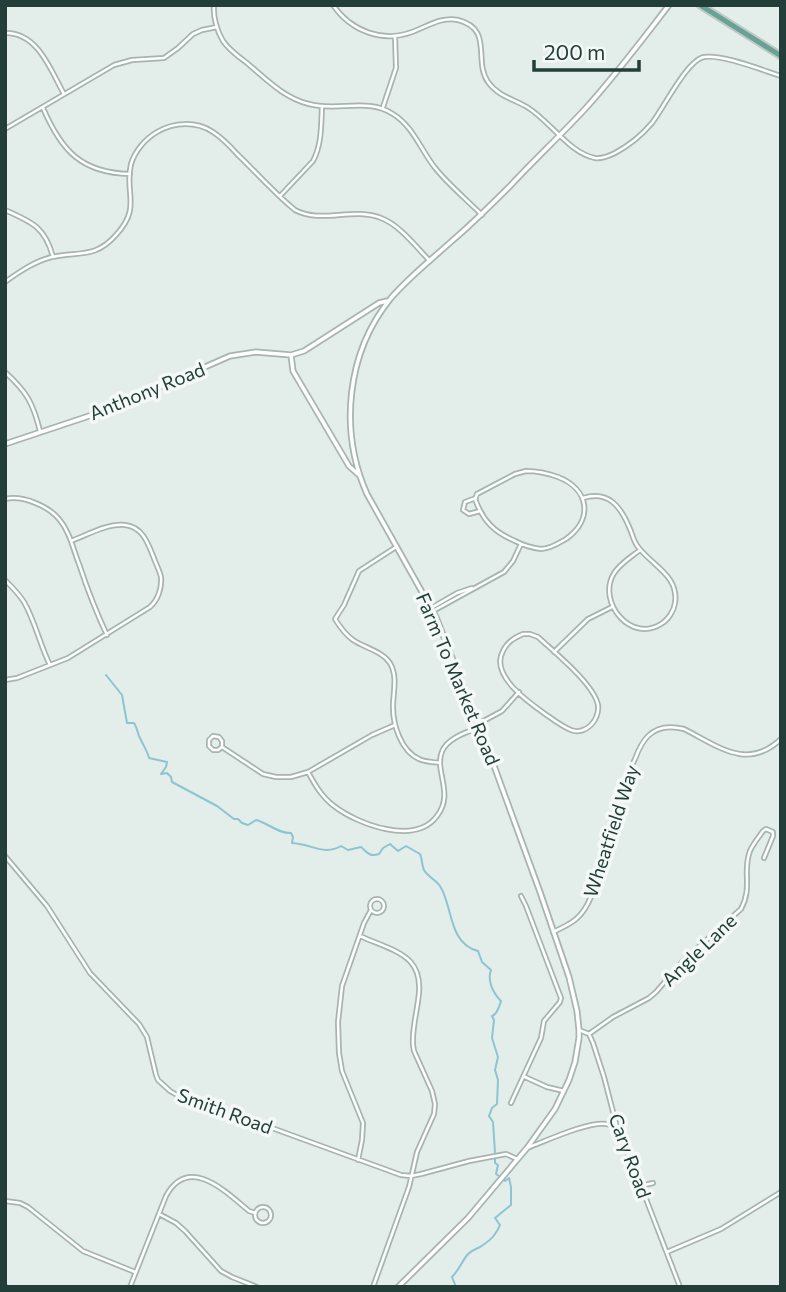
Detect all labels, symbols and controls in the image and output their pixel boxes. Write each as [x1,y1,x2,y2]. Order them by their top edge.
scale bar [534,28,639,72]
text: 200 m [544,39,605,64]
street label: Anthony Road [86,357,208,424]
street label: Farm To Market Road [412,589,505,768]
street label: Wheatfield Way [578,762,643,900]
street label: Angle Lane [657,909,741,991]
street label: Smith Road [175,1083,276,1138]
street label: Cary Road [605,1110,656,1201]

